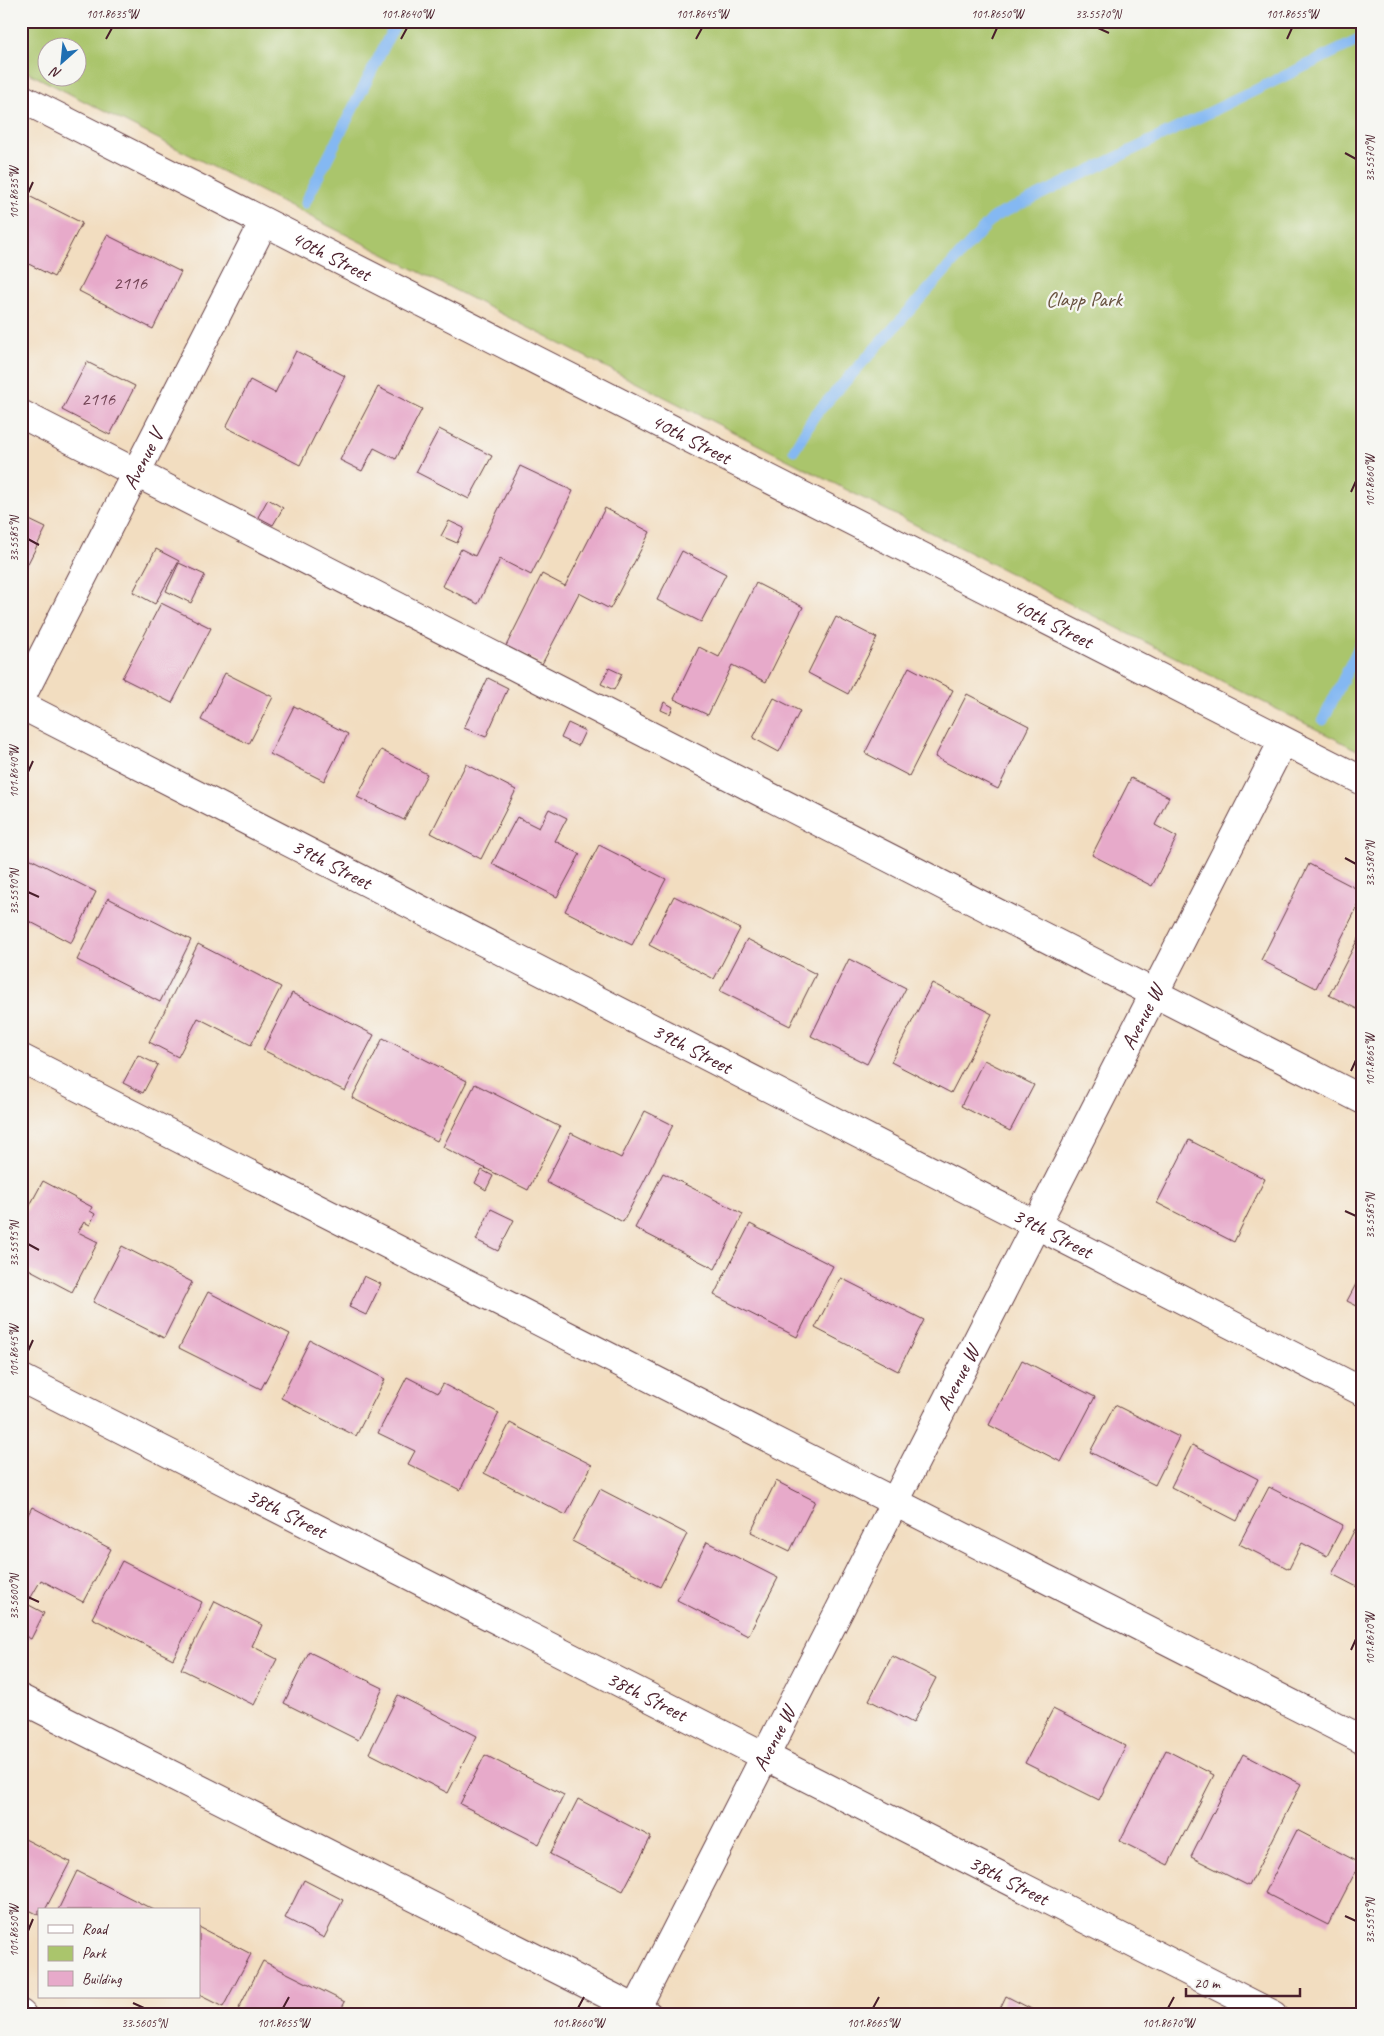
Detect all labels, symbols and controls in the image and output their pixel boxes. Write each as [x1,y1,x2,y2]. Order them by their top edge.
text: 101.8635°W [86,6,140,22]
text: 101.8640°W [381,6,435,22]
text: 101.8645°W [676,6,730,22]
text: 101.8650°W [971,6,1025,22]
text: 33.5570°N [1075,6,1122,22]
text: 101.8655°W [1266,6,1320,22]
north arrow [38,38,88,88]
text: N [47,63,64,83]
text: 33.5570°N [1362,135,1378,182]
text: 101.8635°W [6,165,22,219]
street label: 40th Street [287,225,377,288]
house number: 2116 [113,271,149,295]
park label: Clapp Park [1046,286,1123,312]
house number: 2116 [81,387,117,411]
street label: 40th Street [647,408,737,471]
street label: Avenue V [117,422,171,494]
text: 101.8660°W [1362,453,1378,507]
text: 33.5585°N [6,515,22,562]
street label: 40th Street [1009,592,1099,655]
text: 101.8640°W [6,744,22,798]
street label: 39th Street [288,833,378,896]
text: 33.5580°N [1362,840,1378,887]
text: 33.5590°N [6,868,22,915]
street label: Avenue W [1115,977,1171,1054]
street label: 39th Street [648,1017,738,1081]
text: 101.8665°W [1362,1032,1378,1086]
text: 33.5585°N [1362,1192,1378,1239]
street label: 39th Street [1009,1202,1099,1265]
text: 33.5595°N [6,1220,22,1267]
text: 101.8645°W [6,1323,22,1377]
street label: Avenue W [931,1338,987,1415]
street label: 38th Street [242,1482,333,1545]
text: 33.5600°N [6,1573,22,1620]
text: 101.8670°W [1362,1611,1378,1665]
street label: 38th Street [603,1665,693,1728]
street label: Avenue W [747,1699,803,1775]
street label: 38th Street [965,1849,1055,1912]
text: 33.5595°N [1362,1897,1378,1944]
text: 101.8650°W [6,1903,22,1957]
legend [38,1908,200,1998]
text: Road [82,1920,109,1939]
text: Park [82,1944,107,1963]
scale bar [1186,1966,1300,1998]
text: Building [82,1970,122,1989]
text: 20 m [1194,1974,1221,1993]
text: 33.5605°N [121,2015,168,2031]
text: 101.8655°W [257,2015,311,2031]
text: 101.8660°W [552,2015,606,2031]
text: 101.8665°W [847,2015,901,2031]
text: 101.8670°W [1142,2015,1196,2031]

